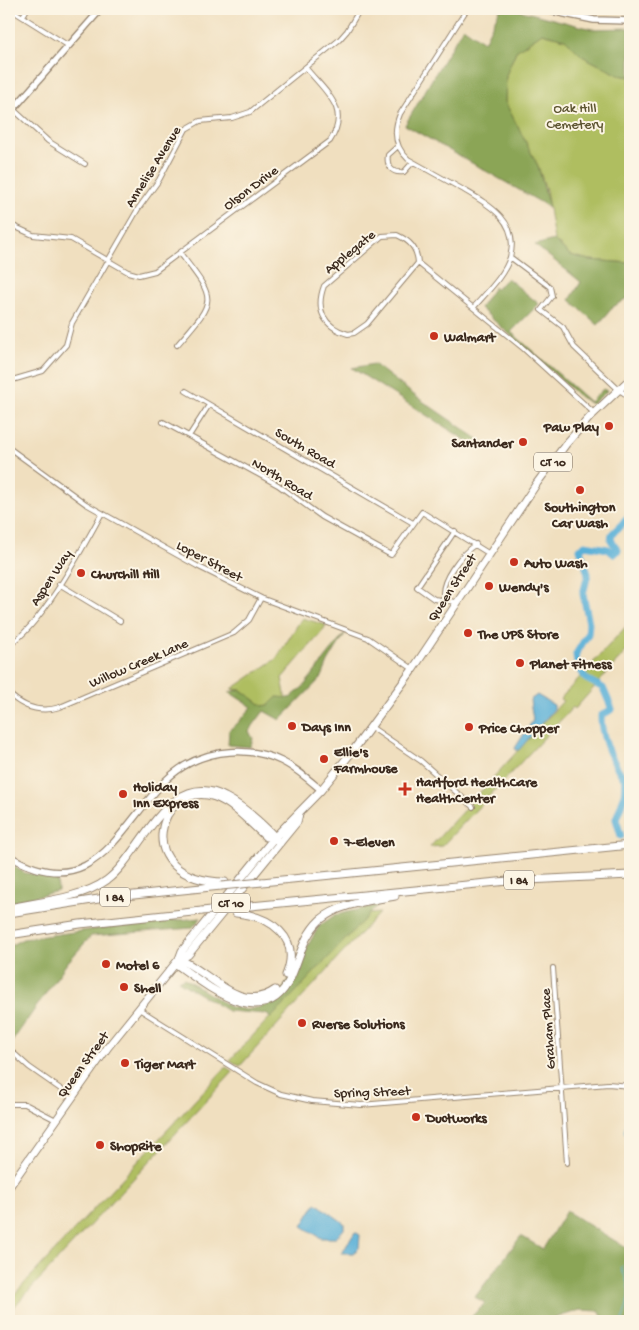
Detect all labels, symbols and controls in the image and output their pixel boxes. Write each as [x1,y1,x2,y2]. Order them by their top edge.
park label: Oak Hill Cemetery [547,101,603,134]
street label: Annelise Avenue [122,123,186,211]
street label: Olson Drive [221,162,283,215]
street label: Applegate [322,227,380,279]
marker: Walmart [428,330,440,342]
place label: Walmart [443,330,496,347]
place label: Paw Play [543,420,599,437]
marker: Paw Play [603,420,615,432]
street label: South Road [271,425,340,474]
place label: Santander [452,436,515,453]
marker: Santander [517,436,529,448]
road number: CT 10 [534,452,572,472]
street label: North Road [248,455,317,506]
marker: Southington Car Wash [574,484,586,496]
place label: Southington Car Wash [545,500,616,533]
street label: Loper Street [173,538,246,587]
street label: Aspen Way [28,547,77,610]
street label: Queen Street [425,550,482,626]
marker: Auto Wash [508,556,520,568]
place label: Auto Wash [523,556,588,573]
marker: Churchill Hill [75,567,87,579]
place label: Churchill Hill [90,567,160,584]
marker: Wendy's [483,580,495,592]
place label: Wendy's [498,580,549,597]
marker: The UPS Store [462,627,474,639]
place label: The UPS Store [477,627,559,644]
street label: Willow Creek Lane [87,635,192,693]
marker: Planet Fitness [514,657,526,669]
place label: Planet Fitness [529,657,612,674]
marker: Days Inn [286,720,298,732]
place label: Days Inn [300,720,351,737]
marker: Price Chopper [463,721,475,733]
place label: Price Chopper [478,721,560,738]
place label: Ellie's Farmhouse [333,745,398,778]
marker: Ellie's Farmhouse [318,753,330,765]
place label: Hartford HealthCare HealthCenter [416,775,538,808]
place label: Holiday Inn Express [133,780,199,813]
marker: Hartford HealthCare HealthCenter [398,782,412,796]
marker: Holiday Inn Express [117,788,129,800]
marker: 7-Eleven [328,835,340,847]
place label: 7-Eleven [343,835,395,852]
road number: I 84 [504,870,534,890]
road number: I 84 [100,888,130,906]
road number: CT 10 [212,894,250,912]
marker: Motel 6 [100,958,112,970]
place label: Motel 6 [116,958,160,975]
marker: Shell [118,981,130,993]
place label: Shell [134,981,161,998]
street label: Graham Place [538,987,561,1070]
marker: Rverse Solutions [296,1017,308,1029]
place label: Rverse Solutions [311,1017,405,1034]
street label: Queen Street [54,1028,114,1102]
marker: Tiger Mart [119,1057,131,1069]
place label: Tiger Mart [134,1057,196,1074]
street label: Spring Street [333,1084,412,1103]
marker: Ductworks [410,1111,422,1123]
place label: Ductworks [424,1111,487,1128]
marker: ShopRite [94,1139,106,1151]
place label: ShopRite [110,1139,162,1156]

